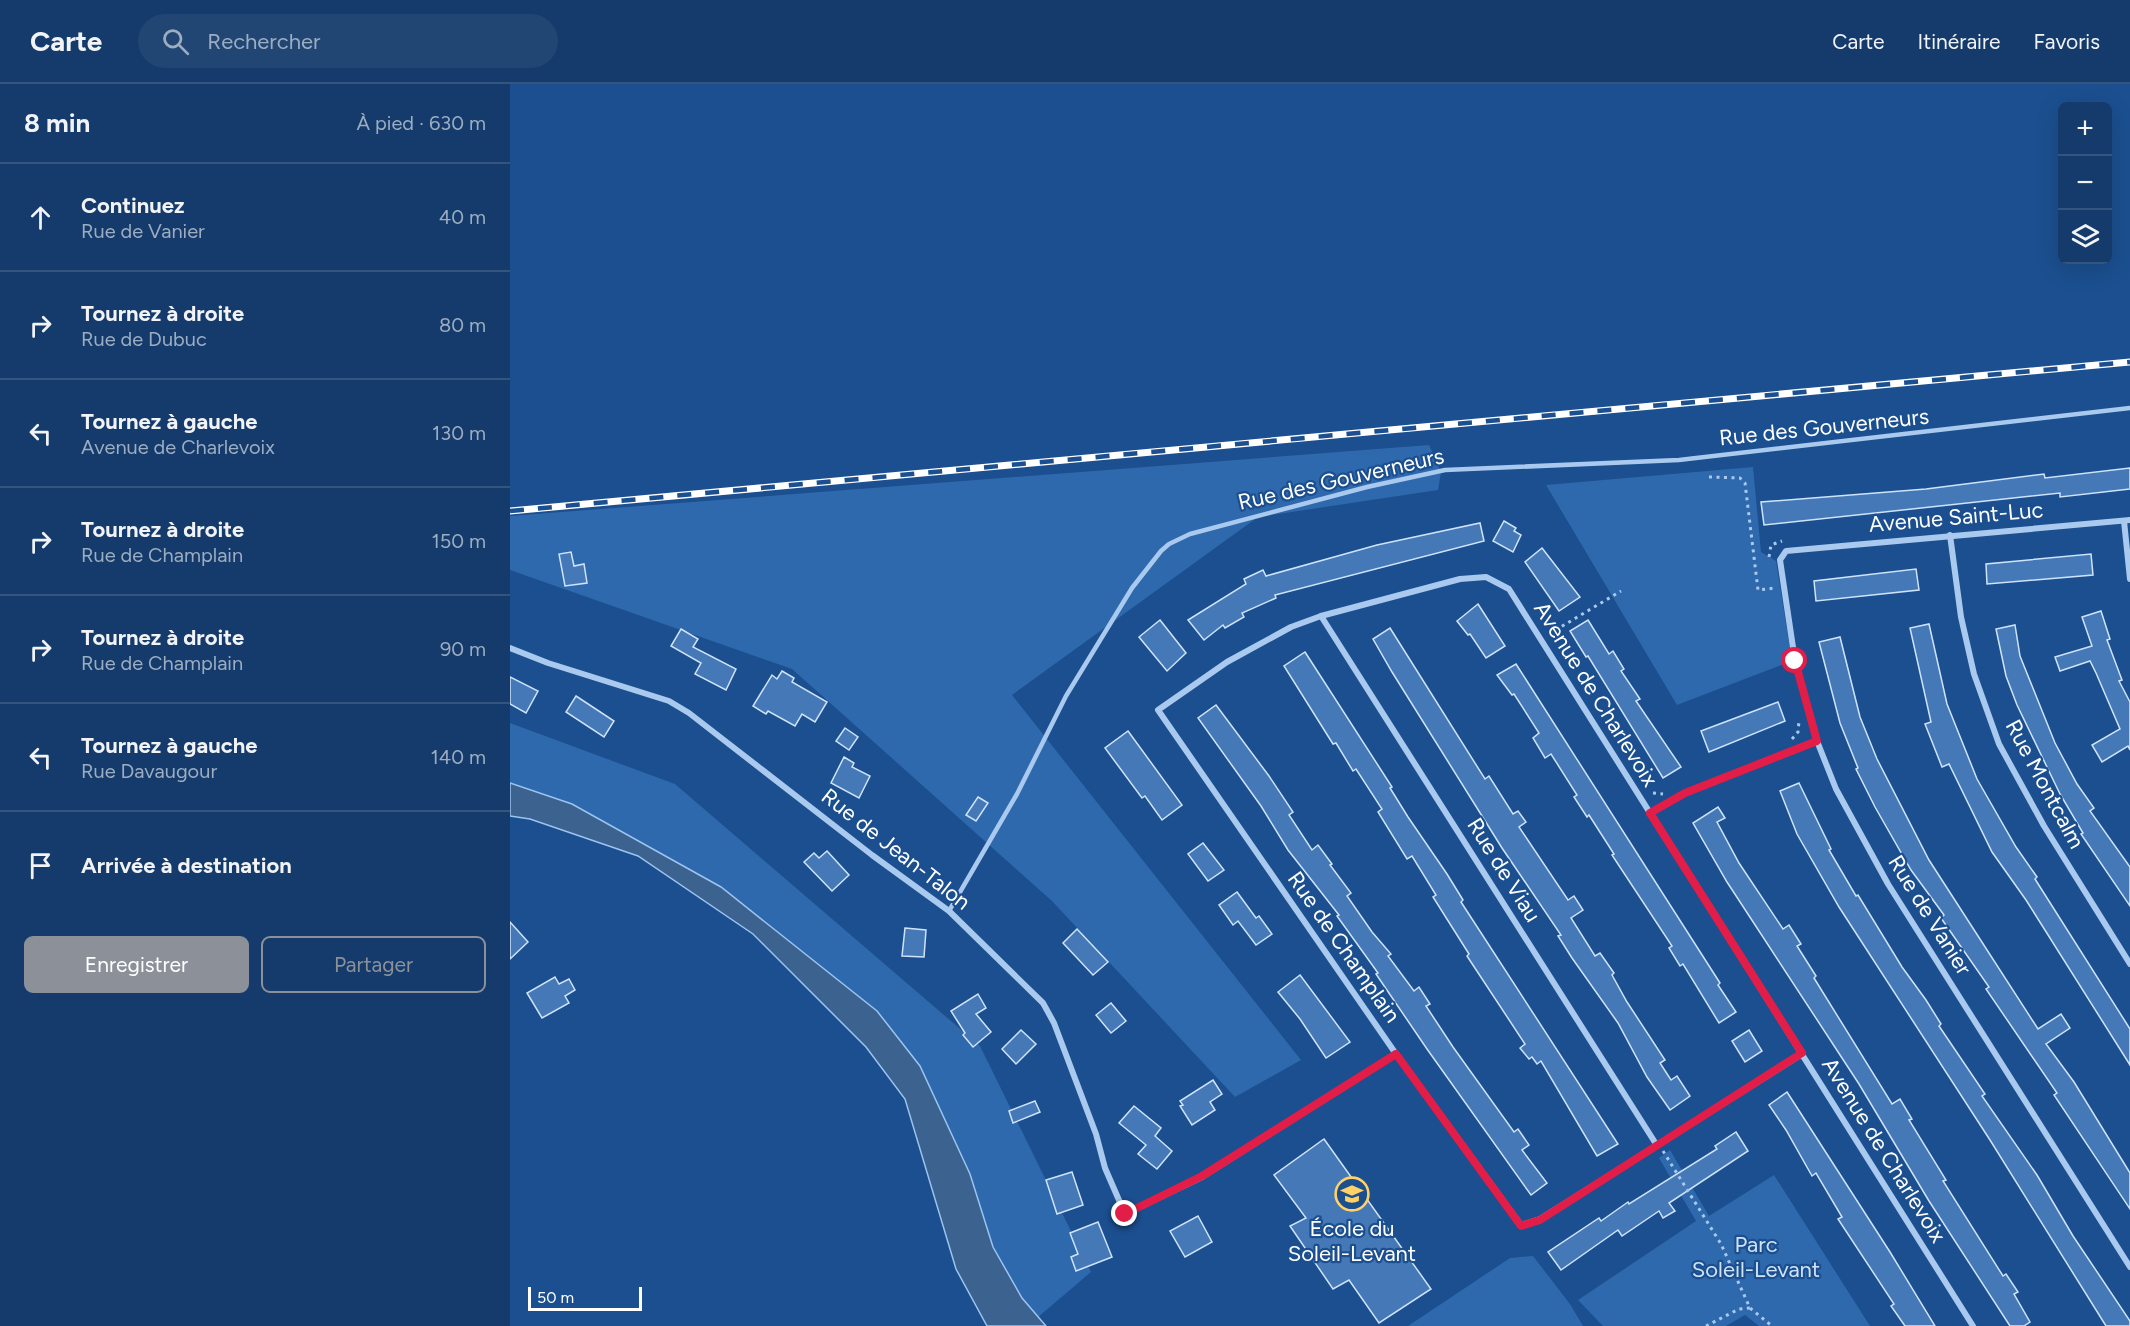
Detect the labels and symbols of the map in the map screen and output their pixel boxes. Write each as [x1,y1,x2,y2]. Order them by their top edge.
street label: Rue des Gouverneurs [1718,403,1930,451]
street label: Rue des Gouverneurs [1235,442,1447,516]
street label: Avenue Saint-Luc [1868,496,2044,538]
street label: Avenue de Charlevoix [1528,597,1664,792]
route start [1781,647,1807,673]
street label: Rue Montcalm [2000,715,2090,853]
street label: Rue de Jean-Talon [816,782,976,916]
street label: Rue de Viau [1461,813,1547,927]
street label: Rue de Vanier [1882,850,1978,980]
street label: Rue de Champlain [1282,866,1406,1028]
street label: Avenue de Charlevoix [1816,1053,1952,1248]
school or university icon: École du Soleil-Levant [1334,1176,1370,1212]
route end [1111,1200,1137,1226]
place label: École du Soleil-Levant [1288,1215,1416,1267]
park label: Parc Soleil-Levant [1692,1231,1820,1283]
scale bar [528,1284,642,1312]

